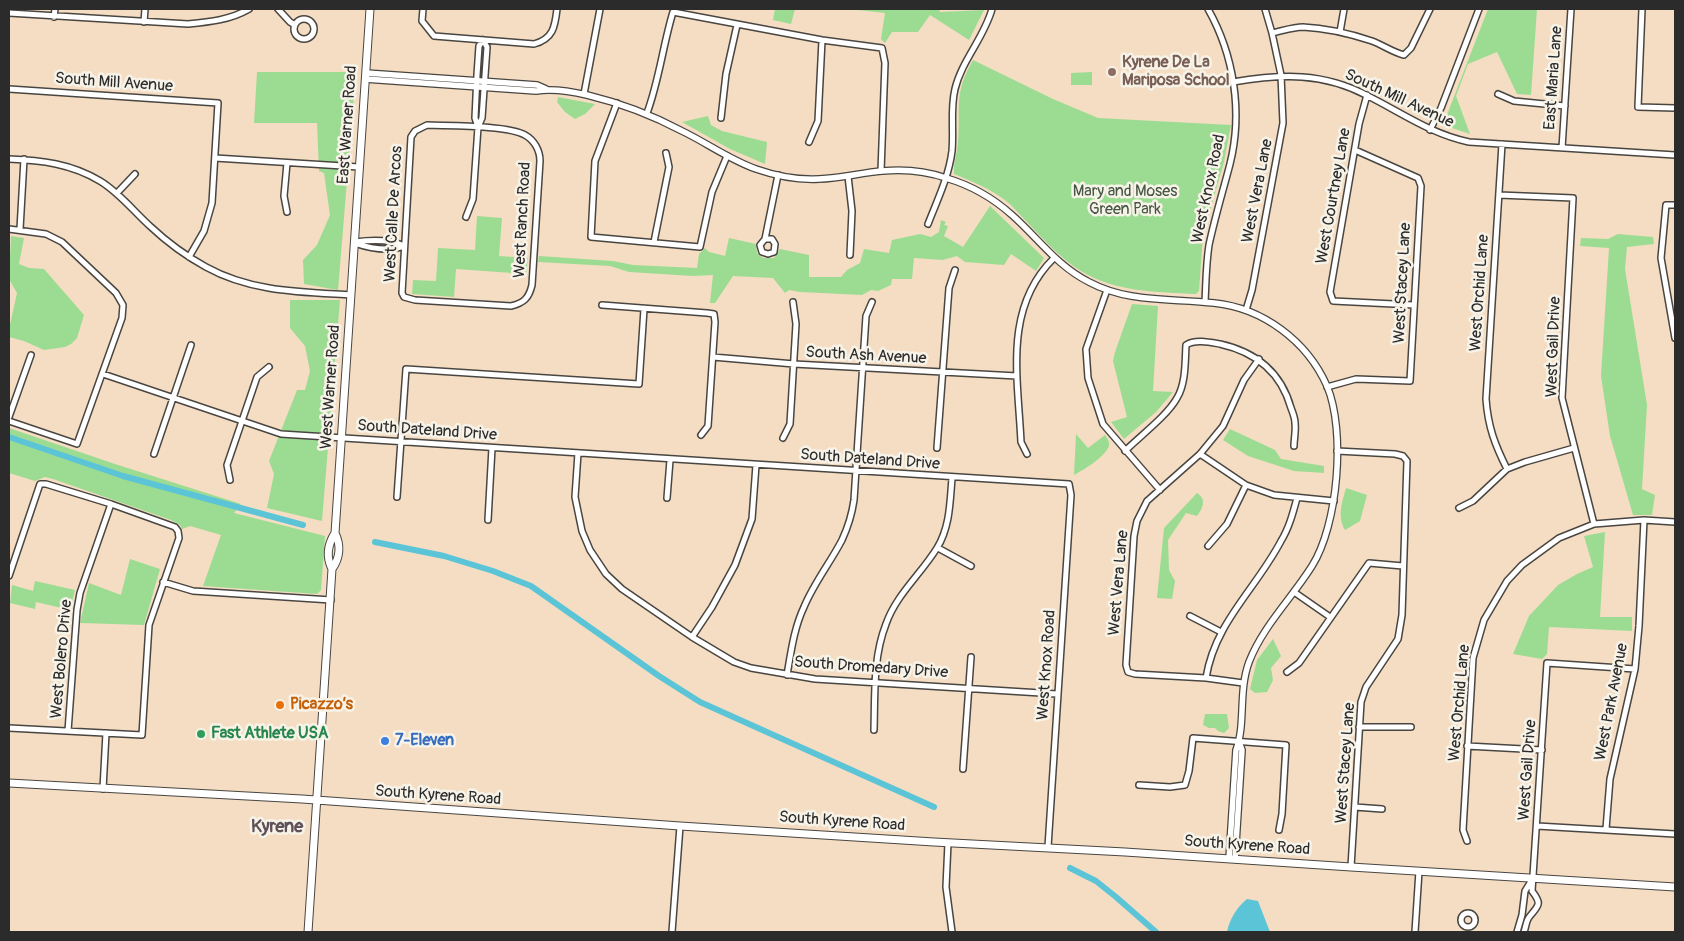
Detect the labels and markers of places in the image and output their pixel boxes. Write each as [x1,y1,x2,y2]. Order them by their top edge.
place label: Kyrene De La Mariposa School [1122,53,1230,91]
marker: Kyrene De La Mariposa School [1106,66,1118,78]
place label: Picazzo’s [290,695,353,715]
marker: Picazzo’s [274,699,286,711]
place label: Fast Athlete USA [211,724,328,744]
marker: Fast Athlete USA [195,728,207,740]
place label: 7-Eleven [395,731,454,751]
marker: 7-Eleven [379,735,391,747]

